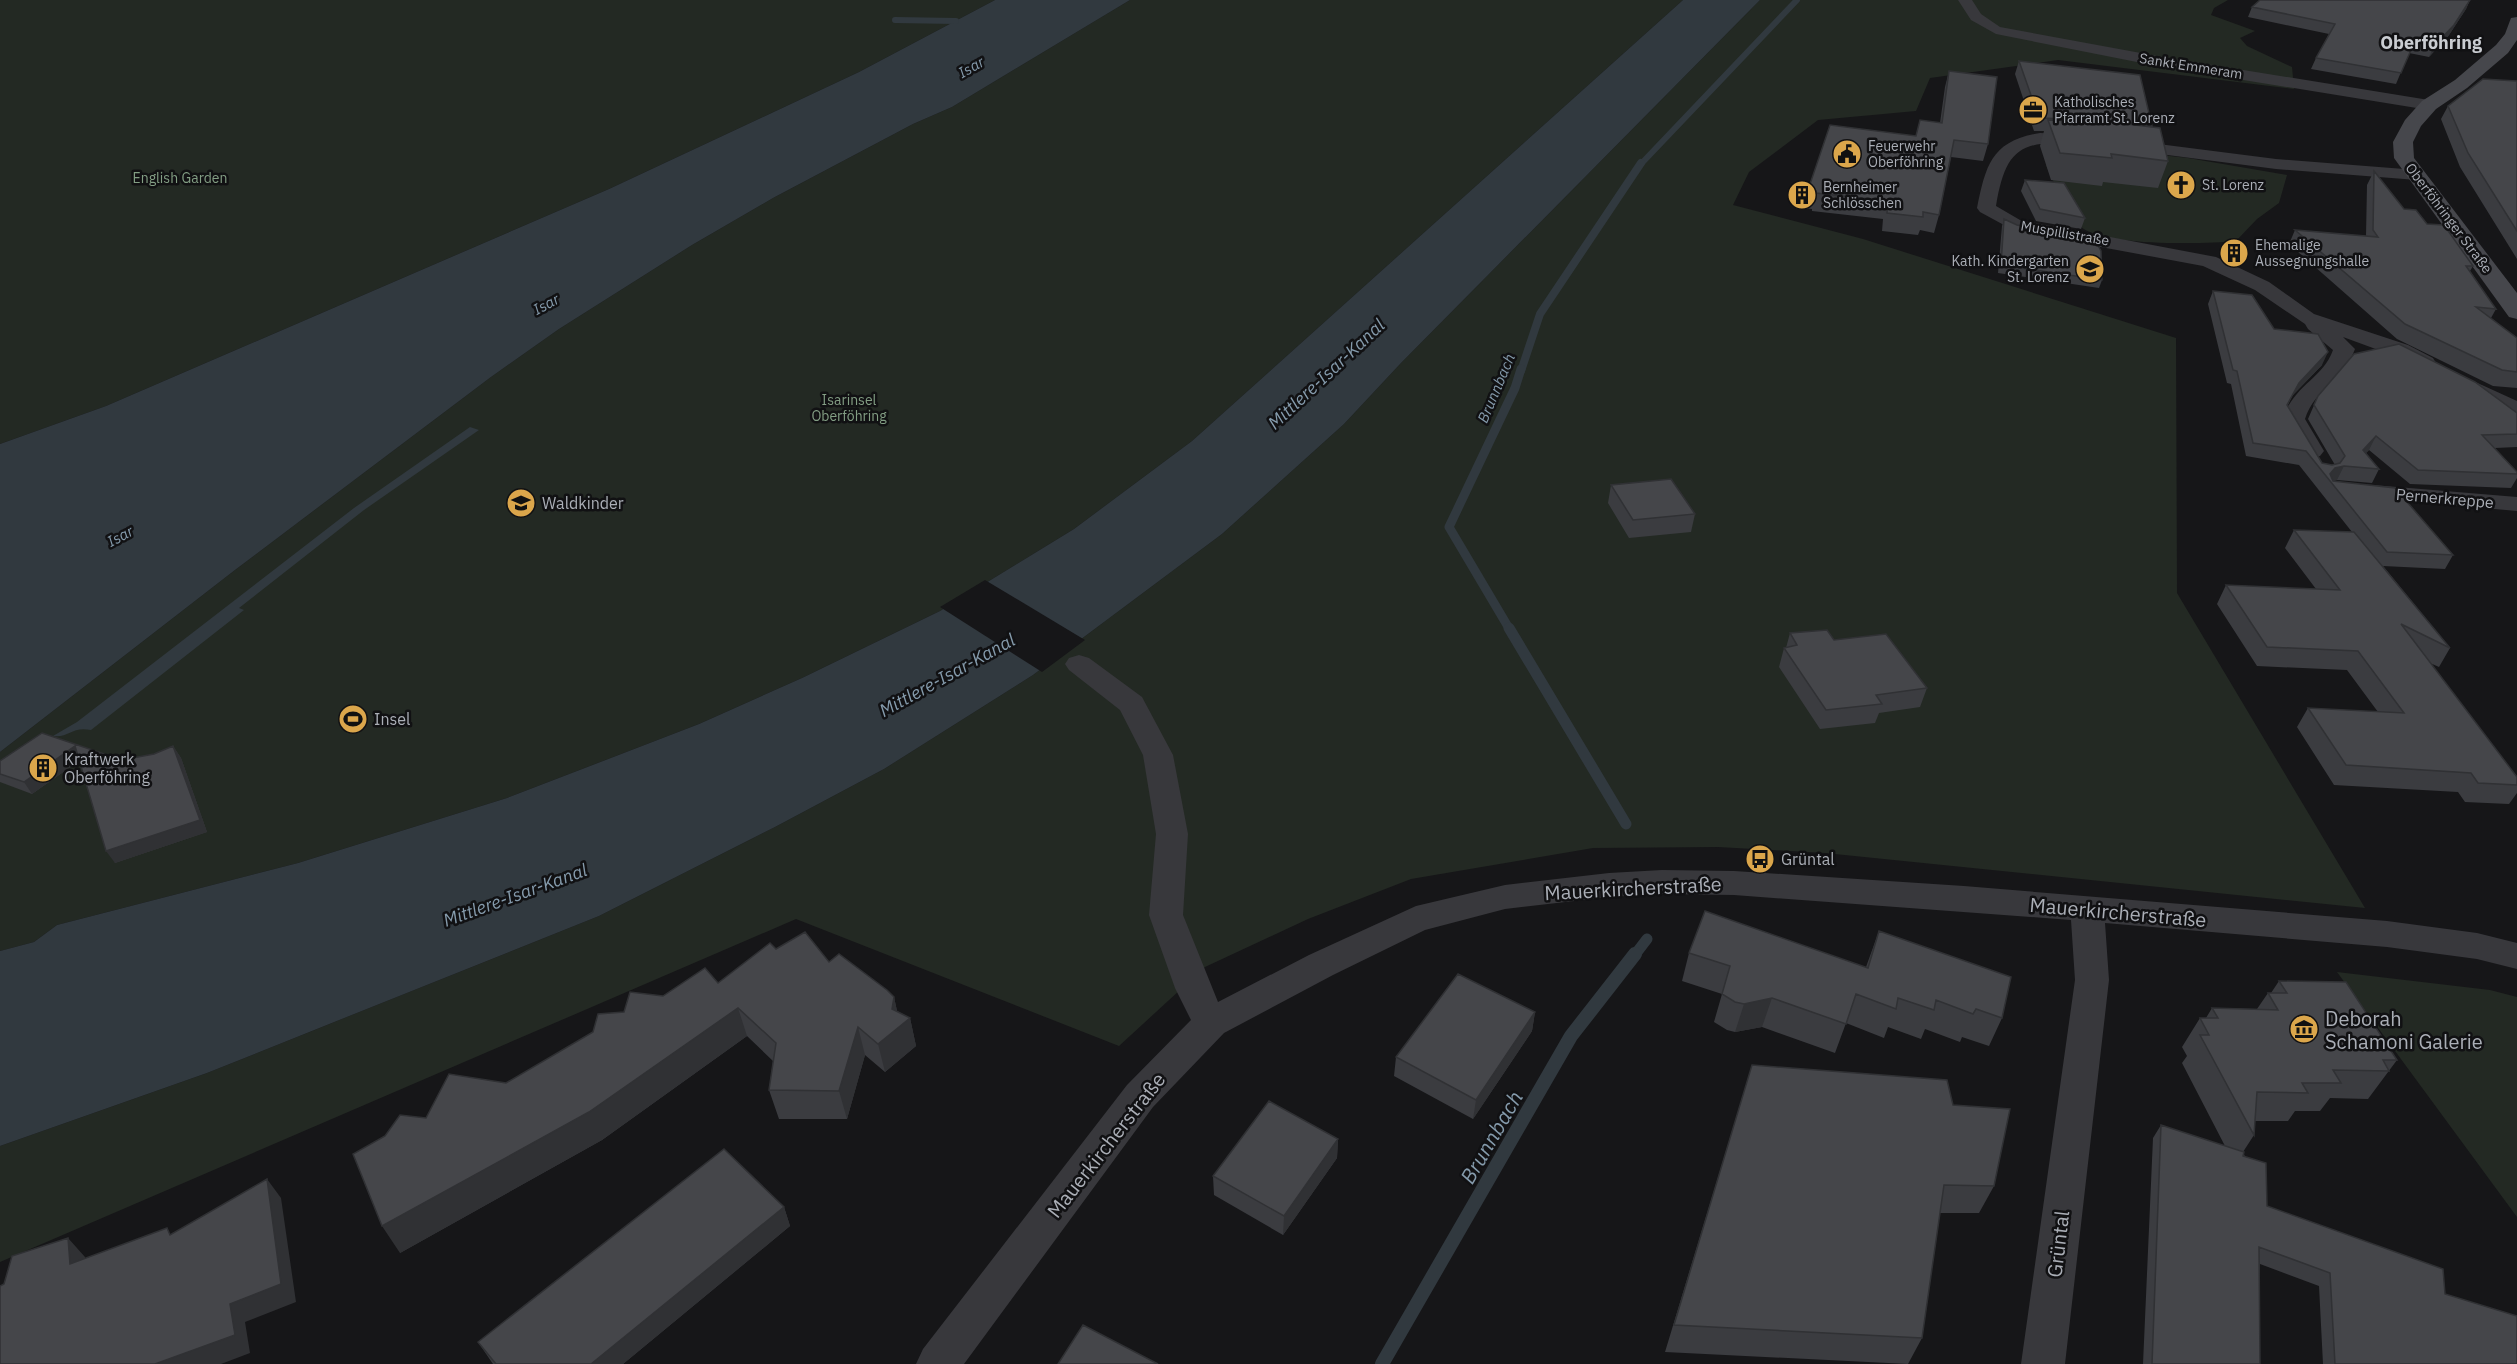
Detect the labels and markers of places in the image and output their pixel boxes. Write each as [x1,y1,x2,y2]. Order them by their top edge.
place label: Katholisches Pfarramt St. Lorenz [2054,93,2175,127]
office icon: Katholisches Pfarramt St. Lorenz [2017,94,2049,126]
place label: Feuerwehr Oberföhring [1868,137,1944,171]
public building icon: Feuerwehr Oberföhring [1831,138,1863,170]
church icon: St. Lorenz [2165,169,2197,201]
place label: St. Lorenz [2202,176,2265,194]
place label: Bernheimer Schlösschen [1823,178,1902,212]
building icon: Bernheimer Schlösschen [1786,179,1818,211]
place label: Ehemalige Aussegnungshalle [2255,236,2370,270]
building icon: Ehemalige Aussegnungshalle [2218,237,2250,269]
place label: Kath. Kindergarten St. Lorenz [1951,252,2070,286]
school or university icon: Kath. Kindergarten St. Lorenz [2074,253,2106,285]
school or university icon: Waldkinder [505,487,537,519]
place label: Waldkinder [542,493,624,513]
sports icon: Insel [337,703,369,735]
place label: Insel [374,709,410,729]
place label: Kraftwerk Oberföhring [64,749,150,787]
building icon: Kraftwerk Oberföhring [27,752,59,784]
bus stop icon: Grüntal [1744,843,1776,875]
place label: Grüntal [1781,849,1835,869]
place label: Deborah Schamoni Galerie [2325,1005,2483,1055]
museum icon: Deborah Schamoni Galerie [2288,1013,2320,1045]

